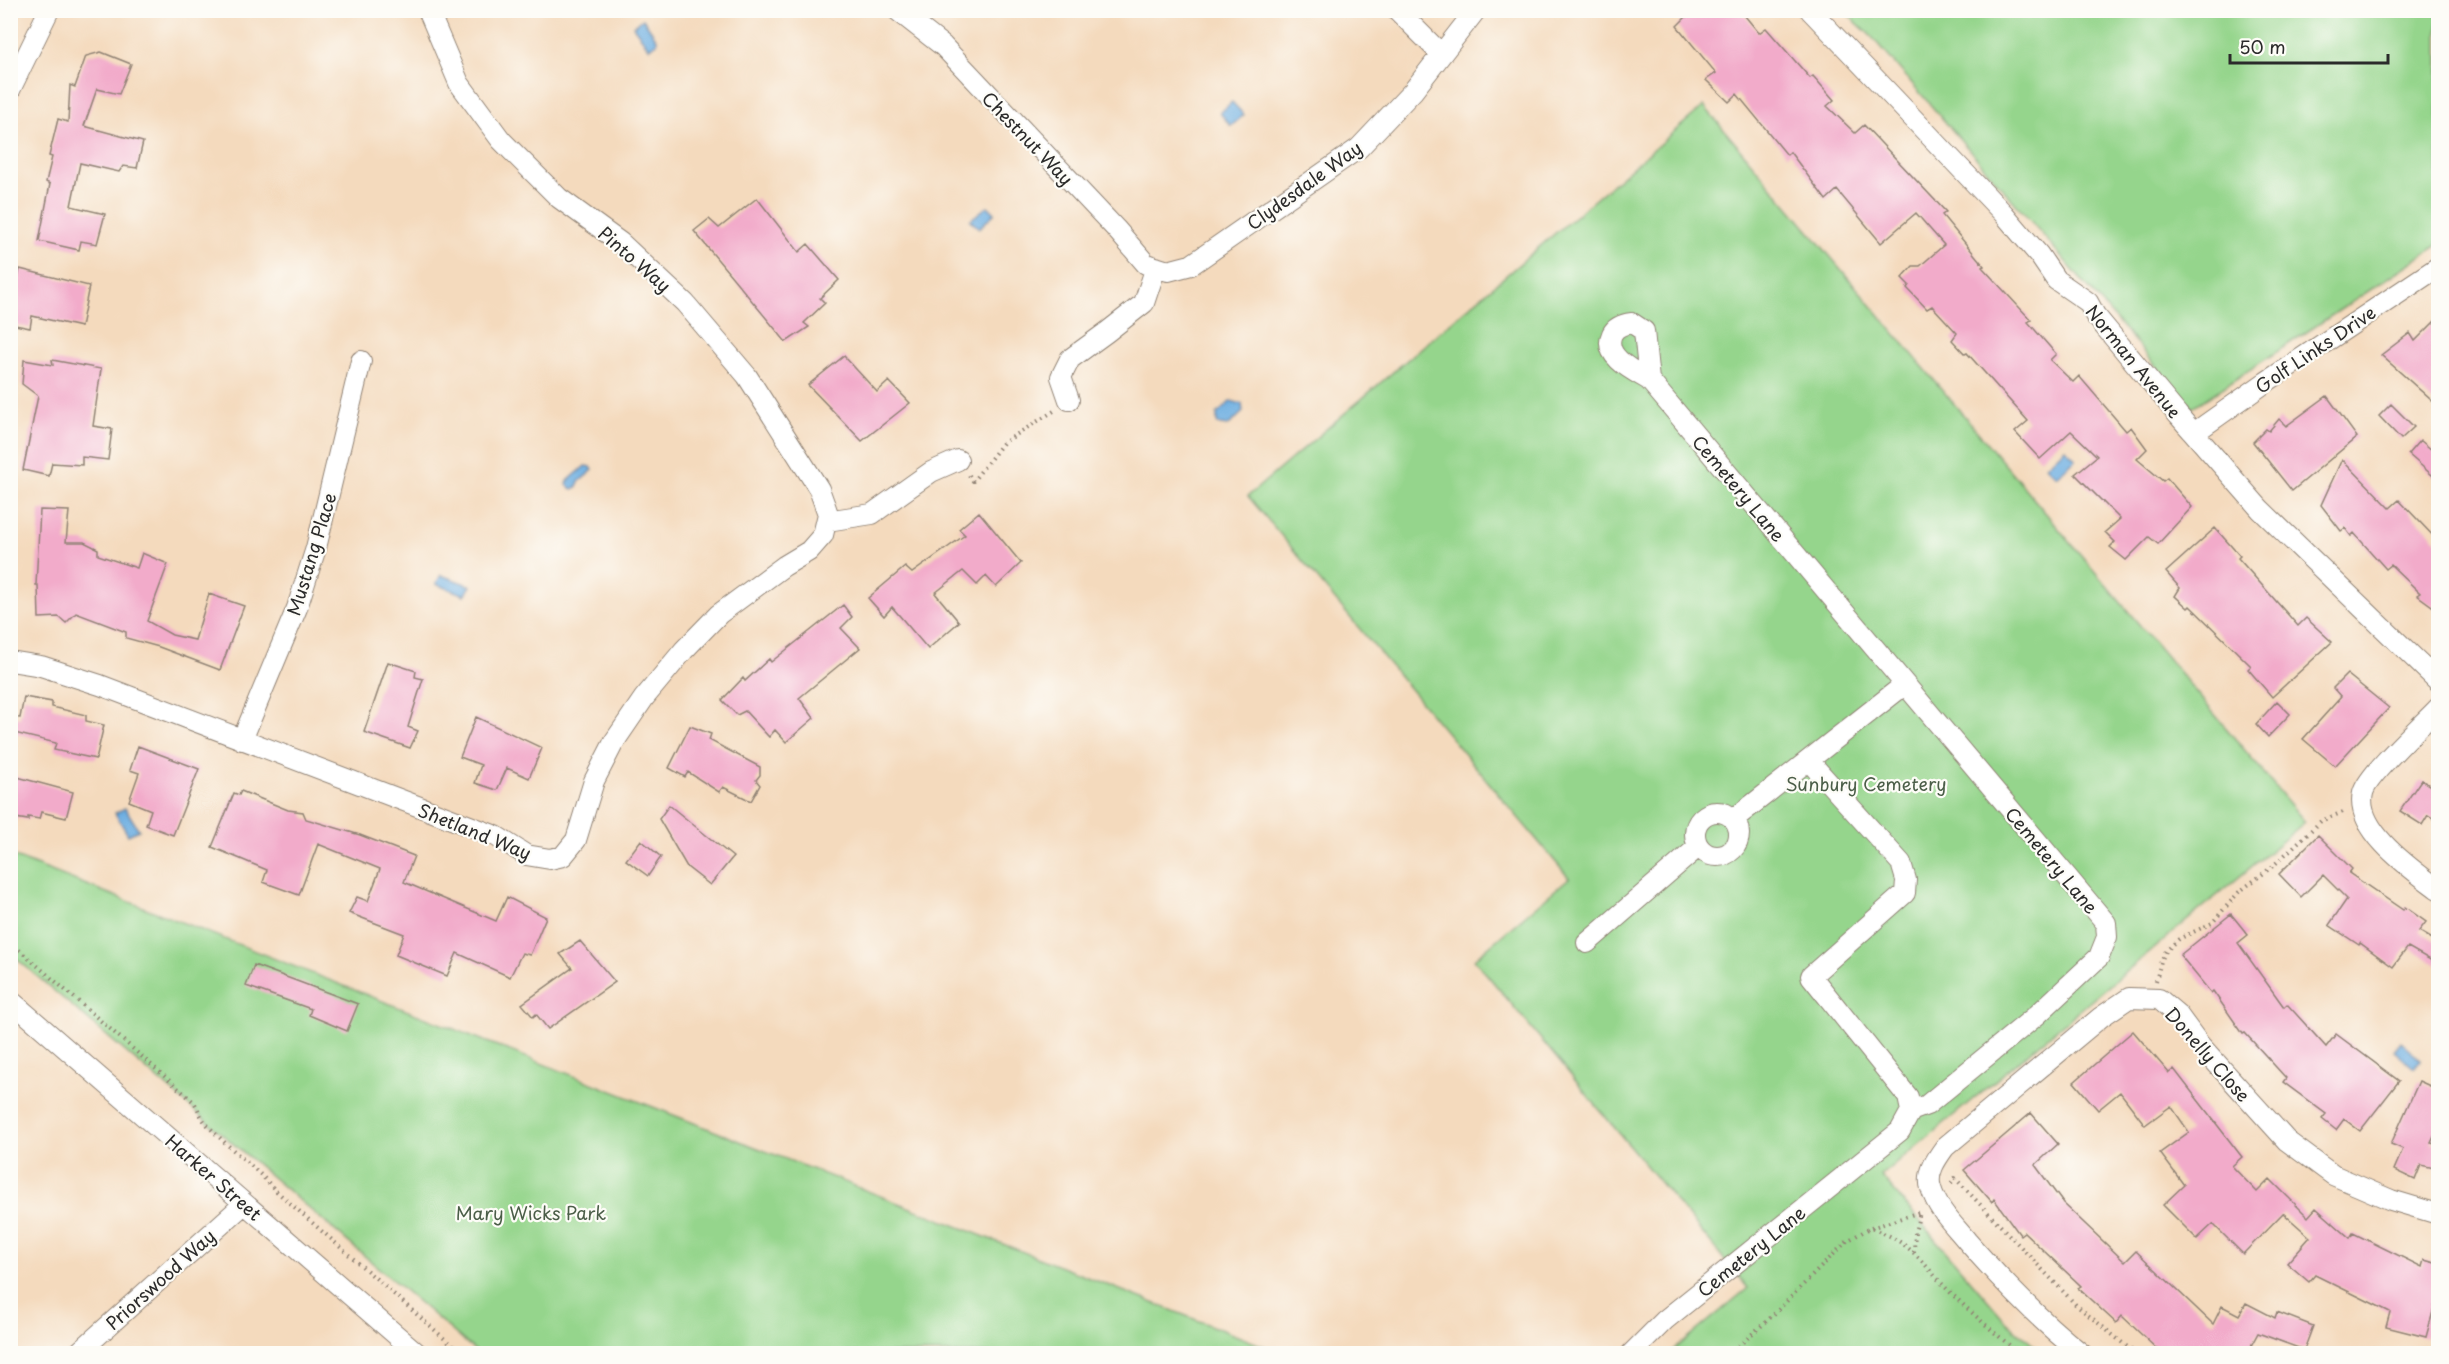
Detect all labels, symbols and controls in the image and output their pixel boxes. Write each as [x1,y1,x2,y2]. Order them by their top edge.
scale bar [2230,27,2388,65]
text: 50 m [2239,33,2286,60]
street label: Chestnut Way [976,85,1080,191]
street label: Clydesdale Way [1241,134,1367,236]
street label: Pinto Way [593,220,677,298]
street label: Norman Avenue [2080,299,2188,423]
street label: Golf Links Drive [2249,299,2381,399]
street label: Cemetery Lane [1686,429,1792,547]
street label: Mustang Place [279,489,343,619]
park label: Sunbury Cemetery [1785,770,1947,797]
street label: Shetland Way [414,796,536,866]
street label: Cemetery Lane [1999,801,2105,919]
street label: Donelly Close [2159,1001,2257,1107]
street label: Harker Street [160,1128,268,1226]
park label: Mary Wicks Park [456,1199,606,1226]
street label: Cemetery Lane [1691,1199,1811,1303]
street label: Priorswood Way [99,1222,221,1336]

